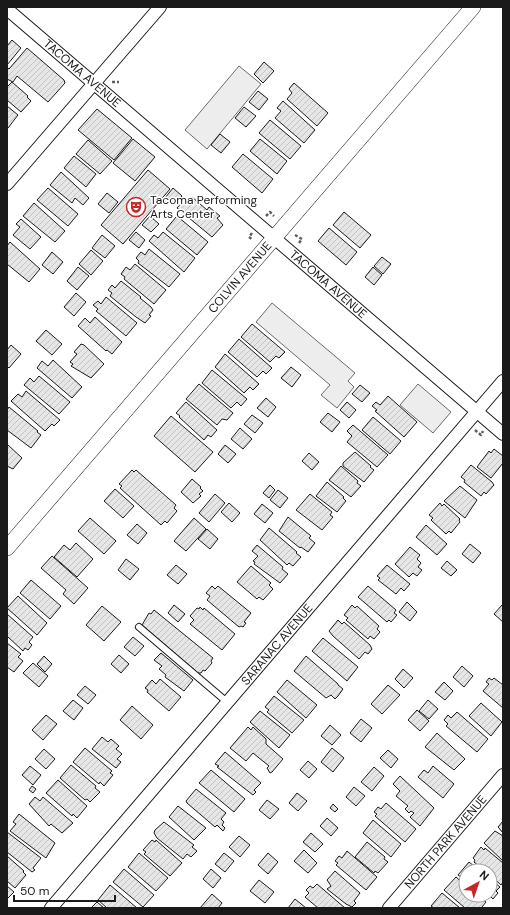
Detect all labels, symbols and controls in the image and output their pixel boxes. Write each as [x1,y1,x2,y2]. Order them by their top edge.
street label: TACOMA AVENUE [40,36,124,111]
place label: Tacoma Performing Arts Center [150,192,257,222]
theatre icon: Tacoma Performing Arts Center [125,196,147,218]
street label: COLVIN AVENUE [205,238,275,317]
street label: TACOMA AVENUE [286,247,370,322]
street label: SARANAC AVENUE [238,600,316,689]
street label: NORTH PARK AVENUE [402,793,490,891]
north arrow [458,863,498,903]
scale bar [14,877,115,903]
text: 50 m [20,883,49,899]

